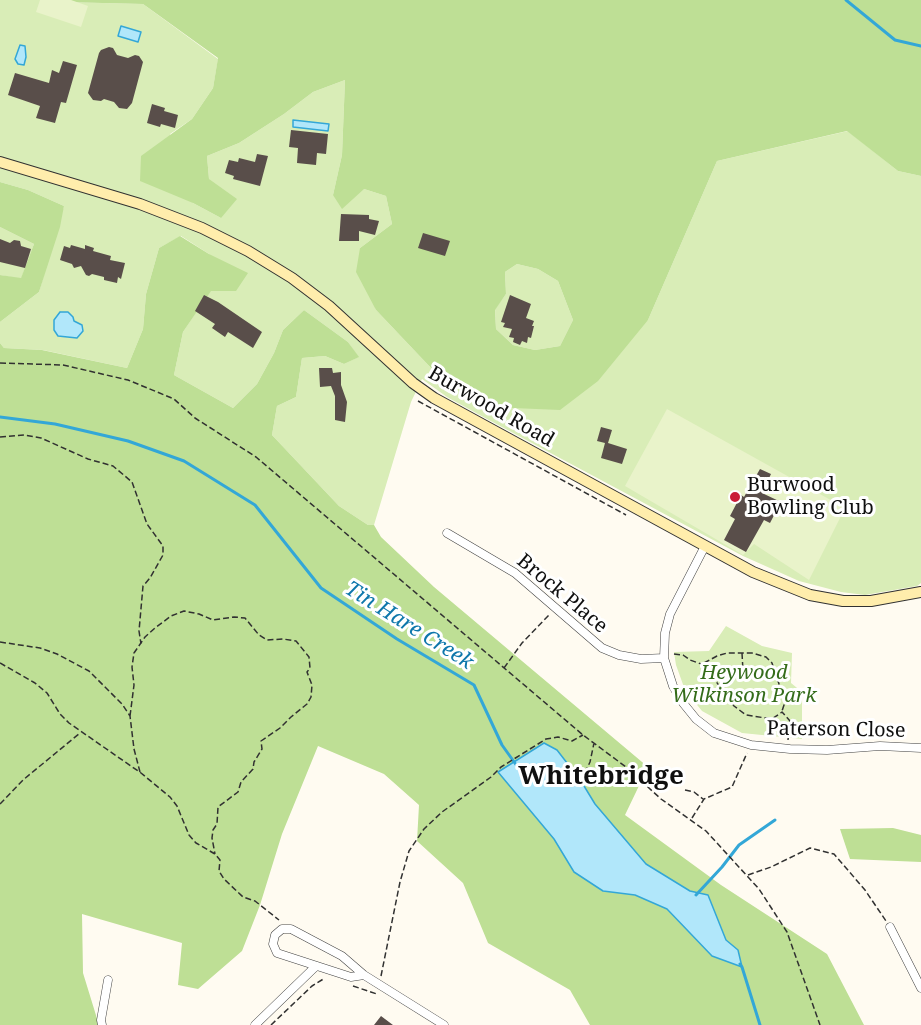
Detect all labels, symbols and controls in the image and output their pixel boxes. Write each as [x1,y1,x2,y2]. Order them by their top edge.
street label: Burwood Road [424,361,558,453]
place label: Burwood Bowling Club [747,473,874,520]
marker: Burwood Bowling Club [728,490,742,504]
street label: Brock Place [512,549,612,639]
water label: Tin Hare Creek [340,576,478,676]
park label: Heywood Wilkinson Park [671,661,817,708]
street label: Paterson Close [766,717,906,743]
district label: Whitebridge [518,761,684,793]

